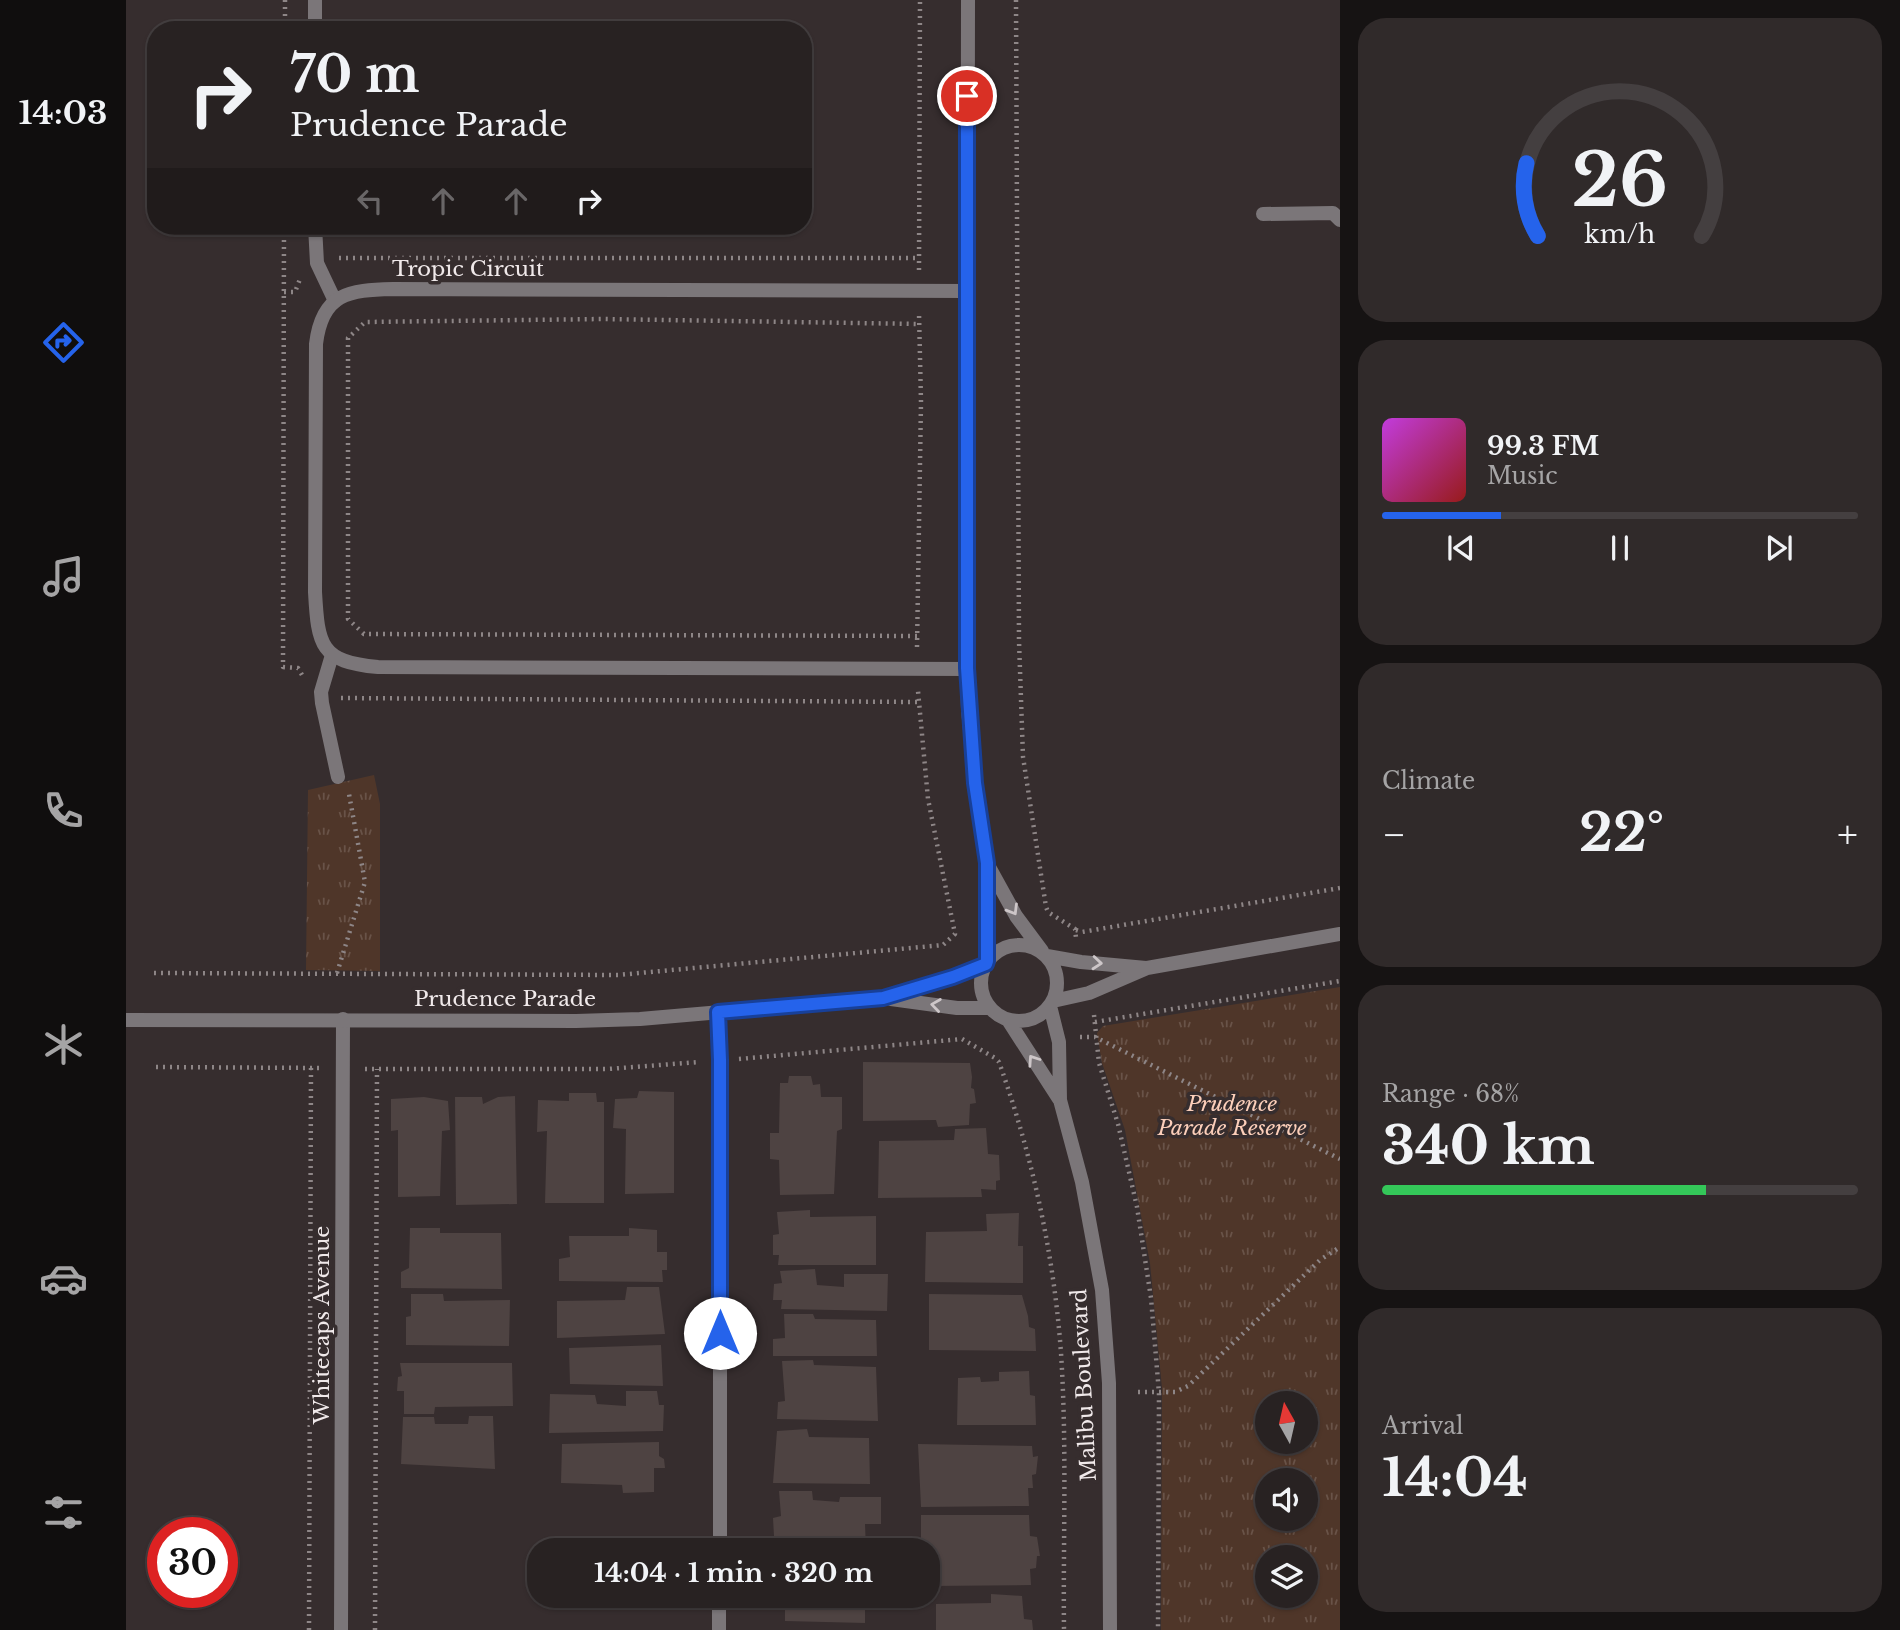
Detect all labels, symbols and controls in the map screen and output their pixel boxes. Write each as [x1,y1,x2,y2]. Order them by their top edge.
text: 70 m [290,44,420,105]
icon: right [175,49,266,140]
pin [937,66,997,126]
icon: arrive [948,77,986,115]
text: 14:03 [19,93,107,133]
text: Prudence Parade [290,105,568,145]
text: 26 [1572,136,1668,227]
icon: left [351,182,389,220]
icon: ahead [424,182,462,220]
icon: ahead [497,182,535,220]
icon: right [570,182,608,220]
text: km/h [1585,219,1655,250]
street label: Tropic Circuit [392,256,544,282]
icon: directions [39,318,88,367]
text: 99.3 FM [1487,430,1599,462]
text: Music [1487,462,1558,490]
icon: previous [1442,529,1480,567]
icon: pause [1601,529,1639,567]
icon: next [1760,529,1798,567]
icon: music [39,552,88,601]
text: Climate [1382,767,1475,795]
icon: phone [39,786,88,835]
text: 22° [1579,801,1664,865]
text: − [1382,811,1406,858]
text: + [1837,811,1858,858]
one-way arrow [1005,902,1018,915]
one-way arrow [1091,956,1102,971]
street label: Prudence Parade [414,986,596,1012]
one-way arrow [930,997,942,1012]
icon: climate [39,1020,88,1069]
one-way arrow [1029,1055,1042,1068]
text: Range · 68% [1382,1080,1519,1108]
park label: Prudence Parade Reserve [1156,1091,1307,1141]
text: 340 km [1382,1114,1595,1178]
street label: Whitecaps Avenue [309,1226,335,1425]
icon: car [39,1254,88,1303]
street label: Malibu Boulevard [1066,1288,1102,1482]
position arrow [683,1296,757,1370]
north arrow [1255,1391,1318,1454]
map controls [1255,1391,1318,1608]
text: Arrival [1382,1412,1463,1440]
text: 14:04 [1382,1446,1528,1510]
button: sound [1255,1468,1318,1531]
icon: filters [39,1488,88,1537]
speed limit sign: 30 [147,1517,238,1608]
button: layers [1255,1545,1318,1608]
text: 14:04 · 1 min · 320 m [594,1557,873,1589]

